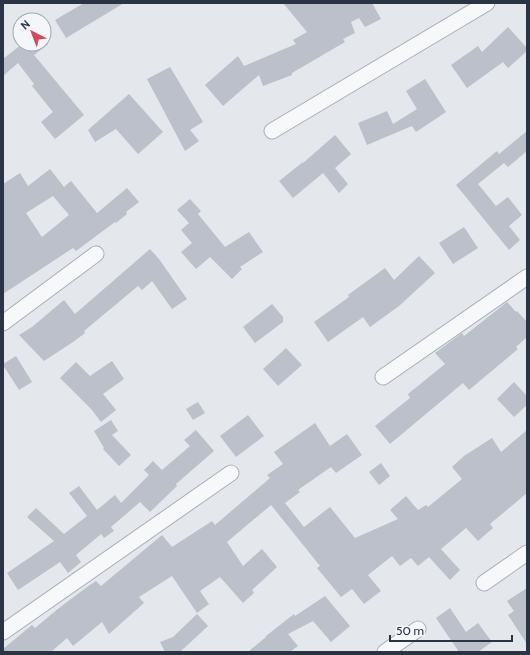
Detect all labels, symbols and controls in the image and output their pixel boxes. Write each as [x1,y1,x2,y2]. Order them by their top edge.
north arrow [12,12,52,52]
text: N [18,17,33,32]
scale bar [390,617,512,643]
text: 50 m [396,623,424,638]

